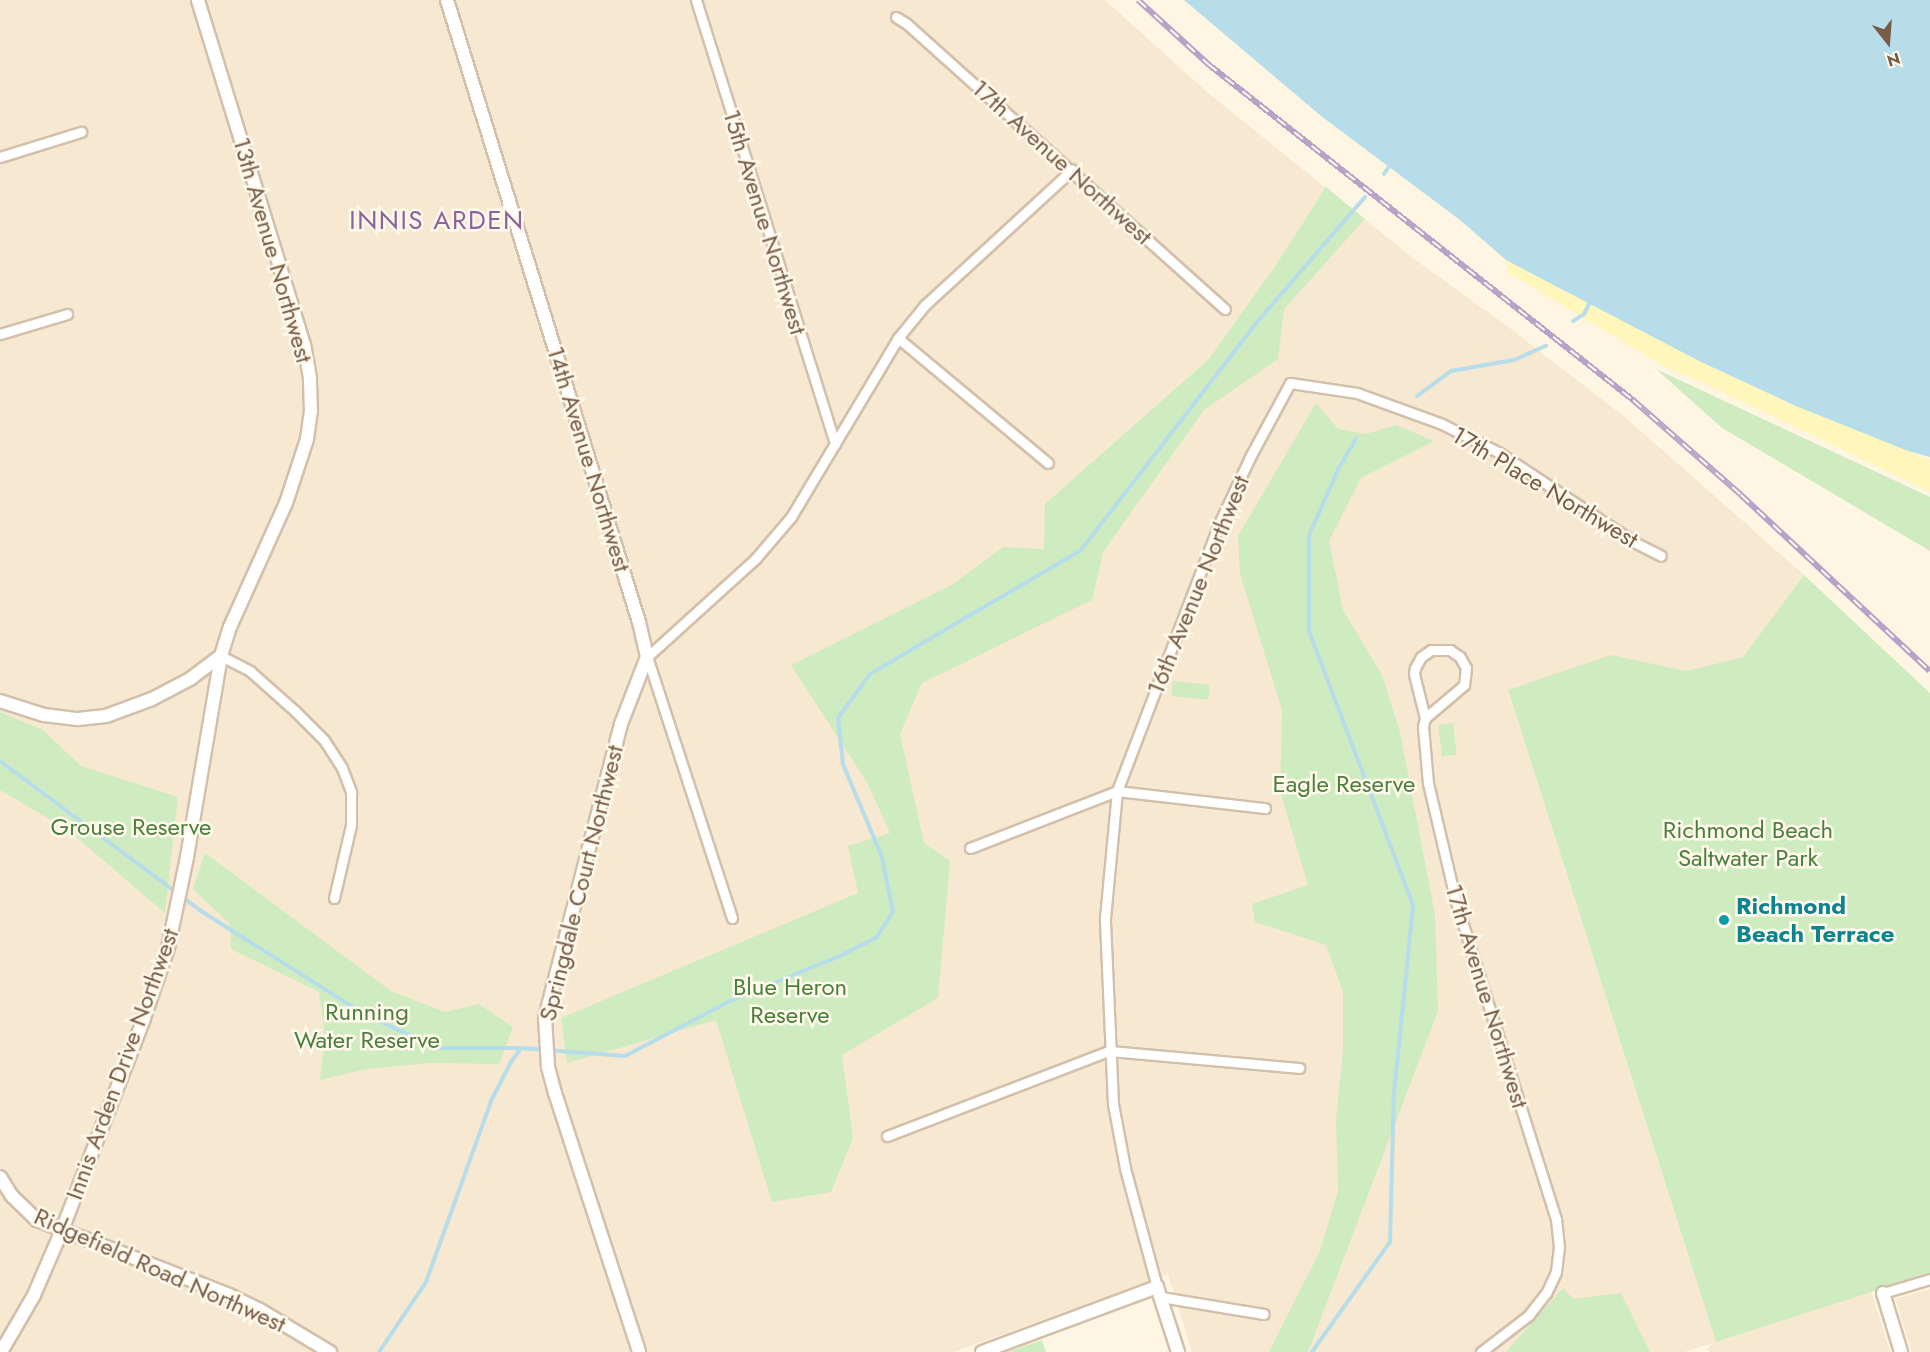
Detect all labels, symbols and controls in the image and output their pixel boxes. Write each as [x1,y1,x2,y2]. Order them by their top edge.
north arrow [1858,12,1918,72]
text: N [1884,47,1903,73]
street label: 17th Avenue Northwest [966,73,1158,251]
street label: 15th Avenue Northwest [717,106,813,338]
street label: 13th Avenue Northwest [227,134,319,366]
district label: INNIS ARDEN [349,205,525,237]
street label: 14th Avenue Northwest [541,343,637,575]
street label: 17th Place Northwest [1447,420,1643,554]
street label: 16th Avenue Northwest [1141,471,1255,699]
street label: Springdale Court Northwest [533,742,629,1024]
park label: Eagle Reserve [1273,770,1415,798]
park label: Grouse Reserve [51,813,211,841]
park label: Richmond Beach Saltwater Park [1663,816,1833,872]
street label: 17th Avenue Northwest [1439,880,1535,1112]
place label: Richmond Beach Terrace [1736,892,1894,948]
marker: Richmond Beach Terrace [1717,913,1731,927]
street label: Innis Arden Drive Northwest [59,924,185,1204]
park label: Blue Heron Reserve [733,973,847,1029]
park label: Running Water Reserve [294,998,440,1054]
street label: Ridgefield Road Northwest [30,1201,290,1339]

